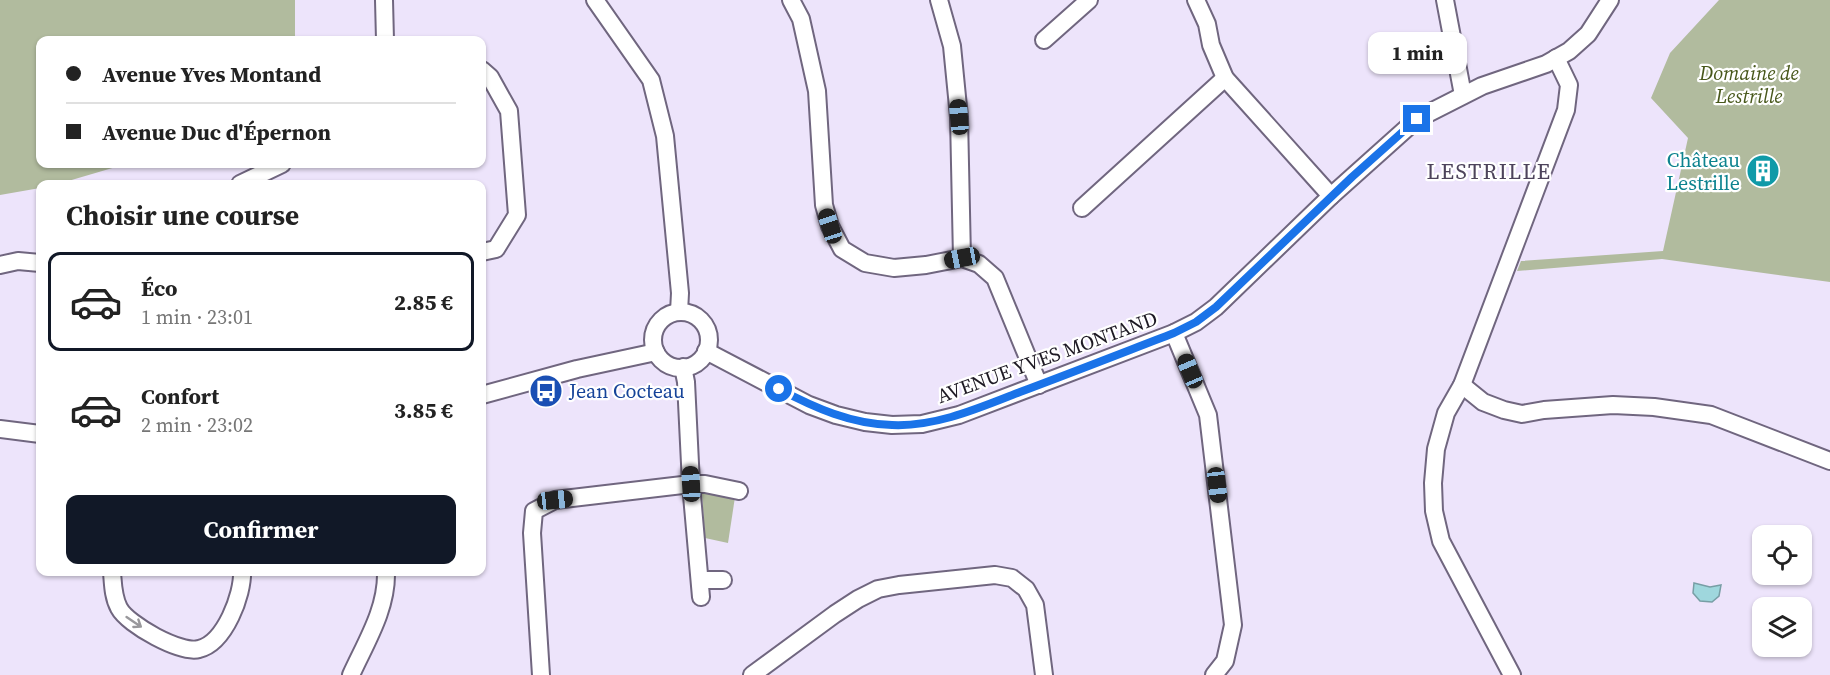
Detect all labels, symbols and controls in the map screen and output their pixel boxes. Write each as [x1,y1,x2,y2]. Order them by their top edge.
callout: 1 min [1368,32,1466,74]
text: 1 min [1392,39,1443,67]
text: Avenue Yves Montand [102,59,321,89]
park label: Domaine de Lestrille [1698,59,1799,110]
car [948,98,970,136]
route end [1403,105,1430,132]
text: Avenue Duc d'Épernon [102,117,331,147]
place label: Château Lestrille [1666,146,1740,197]
building icon: Château Lestrille [1745,153,1781,189]
district label: LESTRILLE [1427,156,1551,186]
text: Choisir une course [66,197,299,234]
car [816,206,844,246]
car [943,246,981,270]
text: Éco [141,273,178,303]
icon: car [69,275,123,329]
text: 2.85 € [394,287,453,317]
text: 1 min · 23:01 [141,303,253,331]
street label: AVENUE YVES MONTAND [933,304,1161,410]
car [1175,351,1205,391]
bus stop icon: Jean Cocteau [528,373,564,409]
route start [765,375,792,402]
place label: Jean Cocteau [568,377,685,405]
text: Confort [141,381,219,411]
icon: car [69,383,123,437]
text: 3.85 € [394,395,453,425]
text: 2 min · 23:02 [141,411,253,439]
car [681,466,701,502]
car [1206,466,1228,504]
car [536,489,574,511]
button: Confirmer [66,495,456,564]
map controls [1752,525,1812,657]
button: locate [1752,525,1812,585]
button: layers [1752,597,1812,657]
one-way arrow [126,616,142,628]

